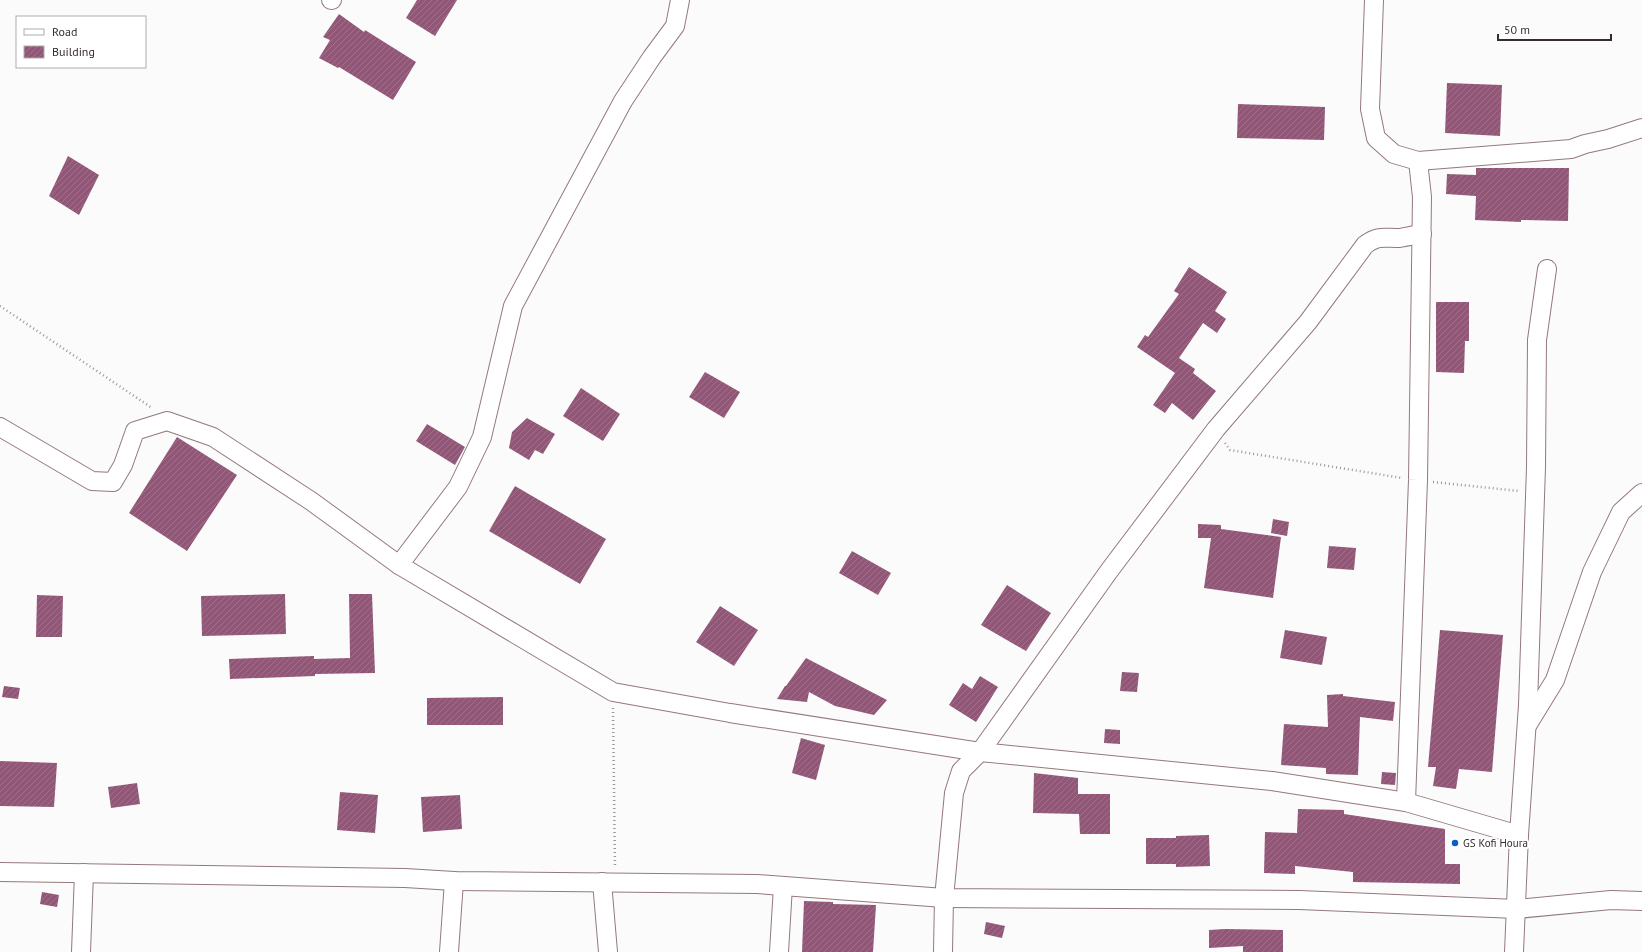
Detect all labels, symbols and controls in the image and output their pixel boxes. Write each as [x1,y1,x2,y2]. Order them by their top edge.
legend [16,16,146,68]
scale bar [1498,16,1611,42]
text: 50 m [1504,22,1530,37]
text: Road [52,24,77,39]
text: Building [52,44,95,59]
place label: GS Kofi Houra [1463,836,1528,850]
marker: GS Kofi Houra [1450,838,1460,848]

